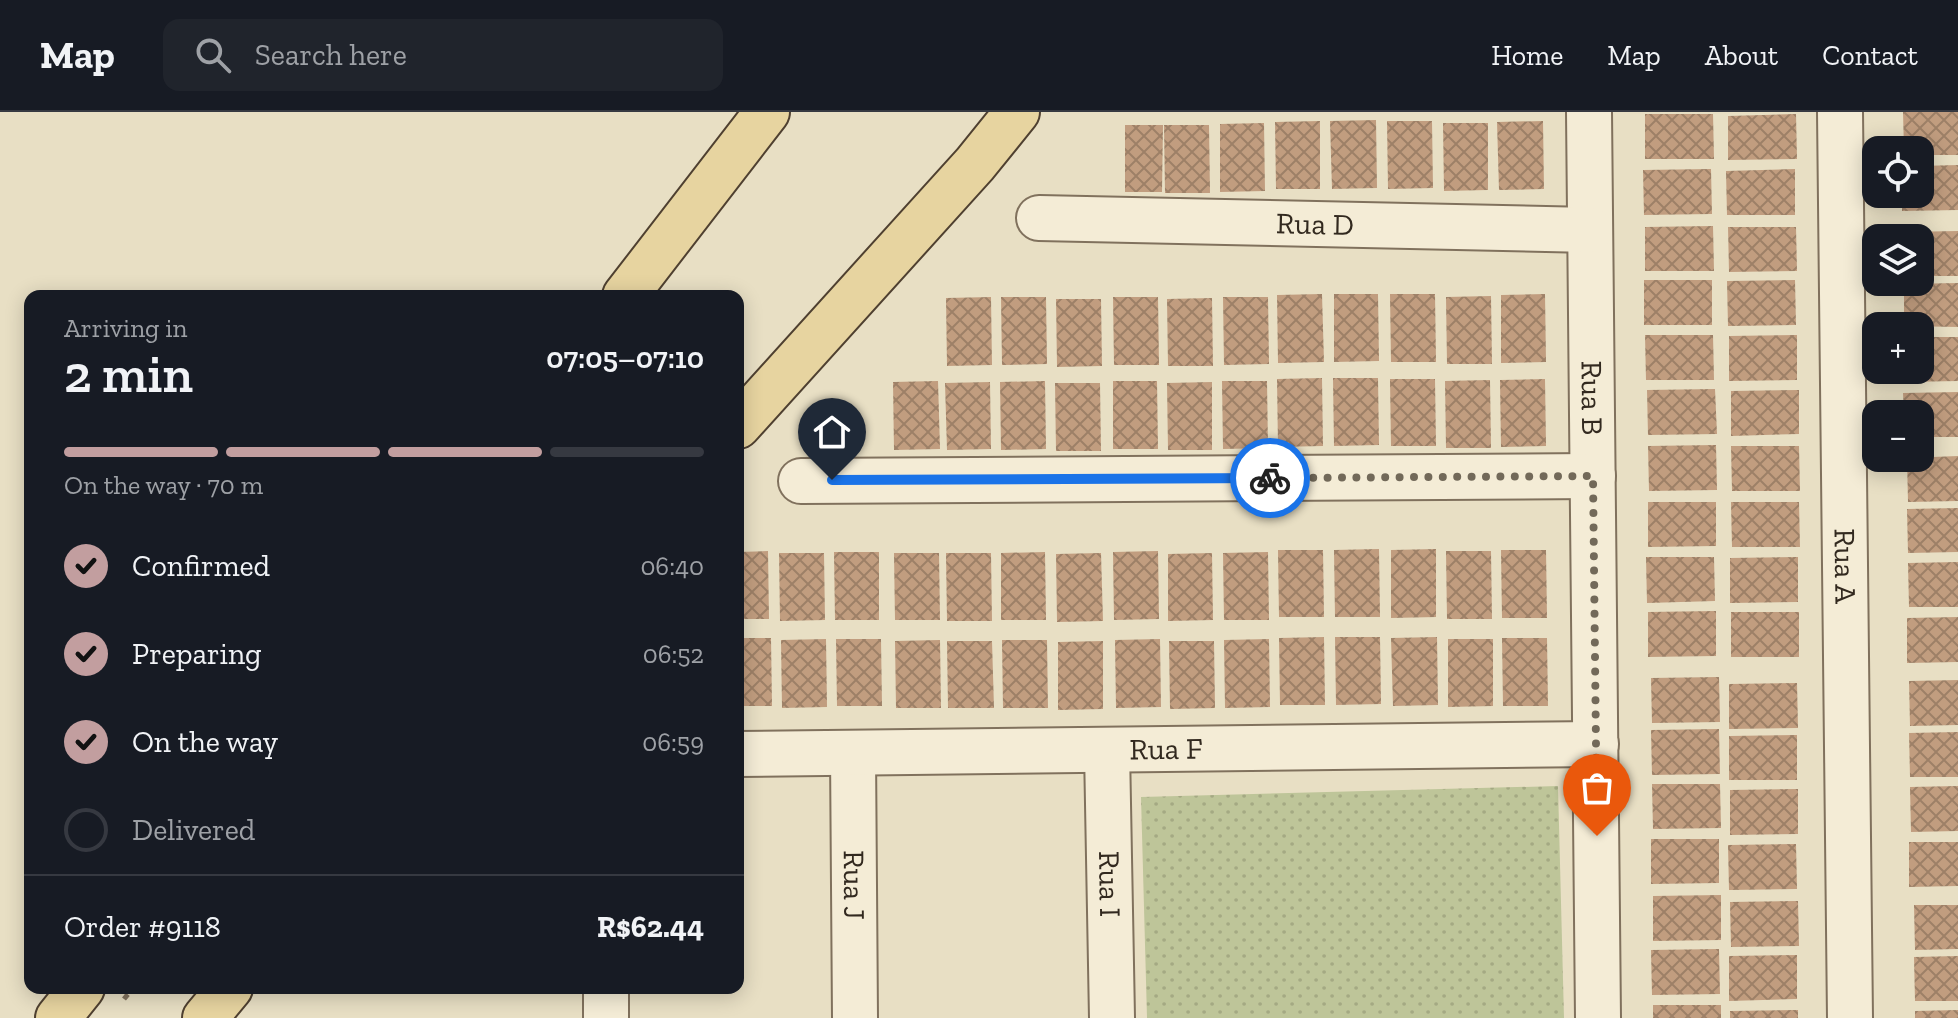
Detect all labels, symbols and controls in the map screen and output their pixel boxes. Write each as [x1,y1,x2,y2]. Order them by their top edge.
search box [163,19,723,91]
text: Map [40,32,115,78]
icon: search [191,33,235,77]
text: Search here [255,37,407,73]
text: Home [1491,39,1563,72]
text: Map [1607,39,1661,72]
text: About [1705,39,1778,72]
text: Contact [1822,39,1918,72]
map controls [1862,136,1934,472]
button: locate [1862,136,1934,208]
street label: Rua D [1276,205,1354,243]
button: layers [1862,224,1934,296]
text: Arriving in [64,312,187,344]
button: + [1862,312,1934,384]
text: 07:05–07:10 [546,340,704,376]
text: 2 min [64,343,193,405]
street label: Rua B [1573,360,1610,436]
pin [798,398,866,480]
button: − [1862,400,1934,472]
icon: home [810,410,854,454]
courier [1230,438,1310,518]
icon: bike [1248,456,1292,500]
text: On the way · 70 m [64,469,263,501]
street label: Rua A [1827,528,1863,604]
icon: check [64,544,108,588]
text: Confirmed [132,548,270,584]
text: 06:40 [640,550,704,582]
icon: check [64,632,108,676]
text: Preparing [132,636,262,672]
text: 06:52 [643,638,704,670]
icon: check [64,720,108,764]
text: On the way [132,724,278,760]
text: 06:59 [642,726,704,758]
street label: Rua F [1129,731,1203,767]
pin [1563,754,1631,836]
icon: bag [1575,766,1619,810]
text: Delivered [132,812,255,848]
street label: Rua J [836,850,872,920]
street label: Rua I [1091,850,1128,917]
text: Order #9118 [64,909,221,945]
text: R$62.44 [597,909,704,945]

